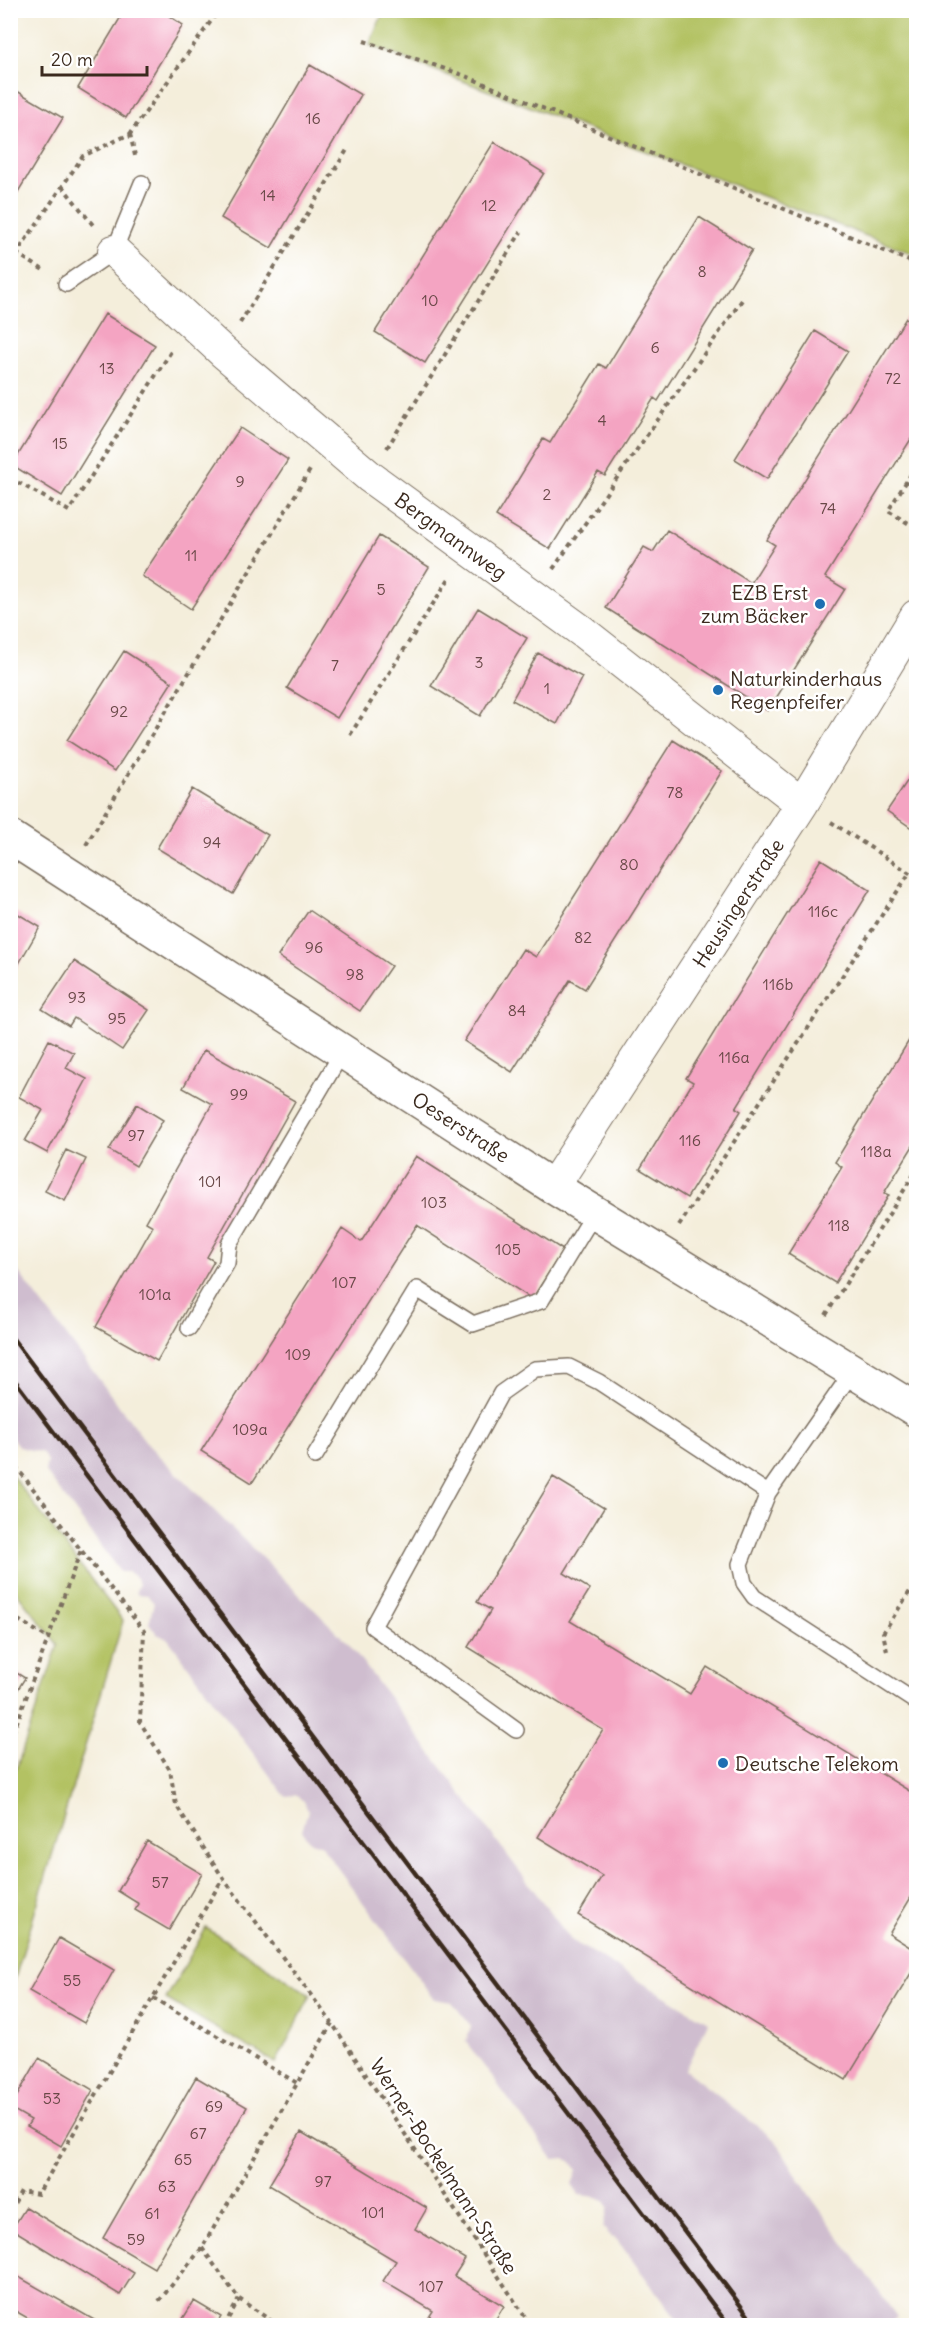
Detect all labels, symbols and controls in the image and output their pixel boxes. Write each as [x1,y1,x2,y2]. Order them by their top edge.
scale bar [42,39,147,77]
text: 20 m [51,48,93,71]
house number: 16 [305,108,321,128]
house number: 14 [260,185,276,205]
house number: 12 [481,195,497,215]
house number: 8 [697,261,707,281]
house number: 10 [422,290,438,310]
house number: 6 [650,337,660,357]
house number: 13 [99,358,115,378]
house number: 72 [885,368,902,388]
house number: 4 [597,410,607,430]
house number: 15 [52,433,68,453]
house number: 9 [235,471,245,491]
house number: 2 [543,484,552,504]
street label: Bergmannweg [390,487,512,585]
house number: 74 [820,498,836,518]
house number: 11 [185,545,197,565]
house number: 5 [376,579,386,599]
place label: EZB Erst zum Bäcker [701,580,808,628]
marker: EZB Erst zum Bäcker [813,597,827,611]
house number: 3 [474,652,484,672]
house number: 7 [331,655,339,675]
place label: Naturkinderhaus Regenpfeifer [730,666,882,714]
house number: 1 [544,678,550,698]
marker: Naturkinderhaus Regenpfeifer [711,683,725,697]
house number: 92 [110,701,128,721]
house number: 78 [666,782,684,802]
house number: 94 [203,832,221,852]
street label: Heusingerstraße [687,834,789,972]
house number: 80 [619,854,639,874]
house number: 116c [808,901,838,921]
house number: 82 [574,927,592,947]
house number: 96 [305,937,323,957]
house number: 98 [346,964,364,984]
house number: 116b [763,974,794,994]
house number: 93 [68,987,86,1007]
house number: 84 [508,1000,526,1020]
house number: 95 [108,1008,126,1028]
house number: 116a [718,1047,750,1067]
house number: 99 [230,1084,248,1104]
street label: Oeserstraße [408,1086,514,1168]
house number: 97 [127,1125,145,1145]
house number: 116 [679,1130,701,1150]
house number: 118a [860,1141,892,1161]
house number: 101 [198,1171,222,1191]
house number: 103 [421,1192,447,1212]
house number: 118 [828,1215,850,1235]
house number: 105 [495,1239,521,1259]
house number: 107 [332,1272,356,1292]
house number: 101a [139,1284,171,1304]
house number: 109 [285,1344,311,1364]
house number: 109a [232,1419,268,1439]
place label: Deutsche Telekom [735,1751,899,1776]
marker: Deutsche Telekom [716,1756,730,1770]
house number: 57 [151,1872,169,1892]
house number: 55 [63,1970,81,1990]
street label: Werner-Bockelmann-Straße [365,2053,523,2279]
house number: 53 [43,2088,61,2108]
house number: 69 [205,2096,223,2116]
house number: 67 [189,2123,207,2143]
house number: 65 [174,2149,192,2169]
house number: 97 [314,2171,332,2191]
house number: 63 [158,2176,176,2196]
house number: 101 [361,2202,385,2222]
house number: 61 [144,2203,160,2223]
house number: 59 [127,2229,145,2249]
house number: 107 [419,2276,443,2296]

